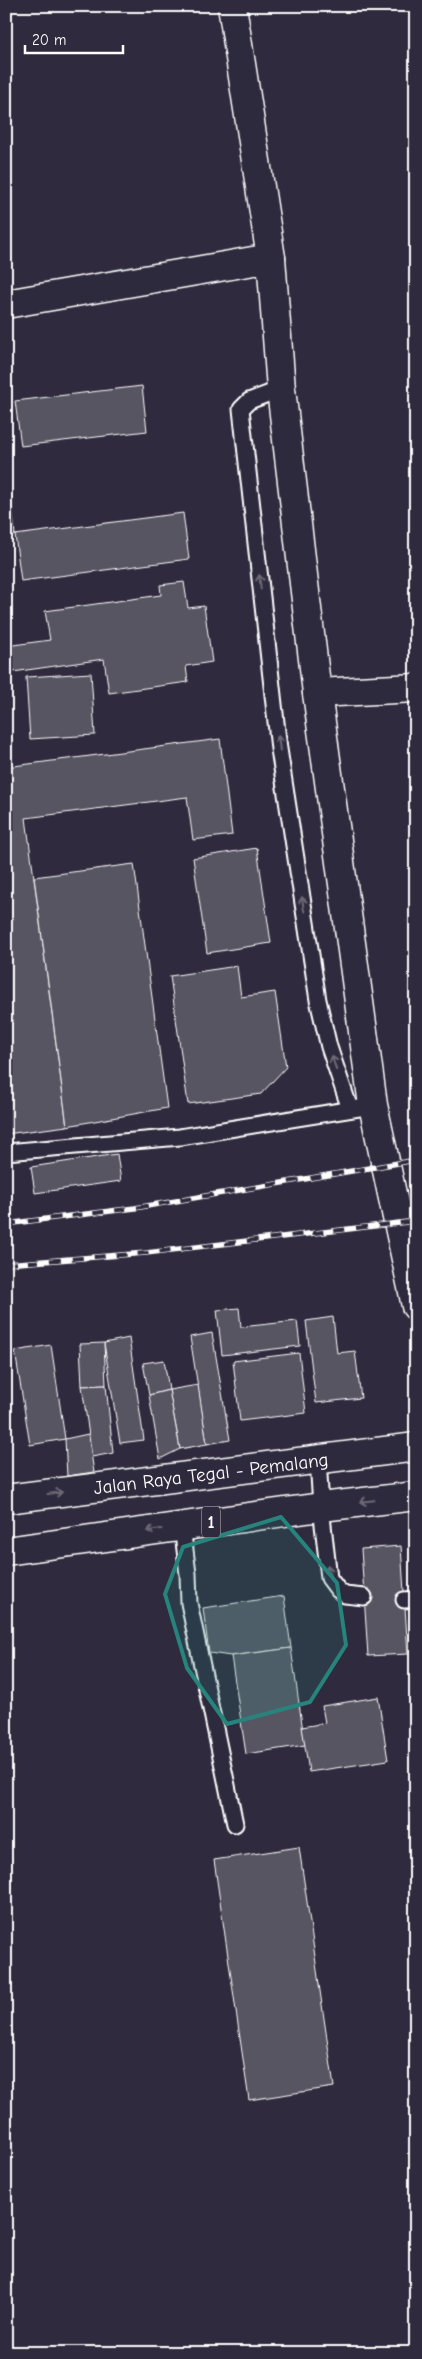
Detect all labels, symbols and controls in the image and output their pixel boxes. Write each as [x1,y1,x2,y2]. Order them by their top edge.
scale bar [25,22,122,54]
text: 20 m [32,31,66,49]
one-way arrow [255,574,265,590]
one-way arrow [274,735,284,751]
one-way arrow [298,896,308,912]
one-way arrow [329,1055,339,1071]
street label: Jalan Raya Tegal - Pemalang [93,1449,330,1499]
one-way arrow [46,1488,62,1498]
one-way arrow [360,1496,376,1506]
road number: 1 [202,1506,220,1538]
one-way arrow [147,1525,163,1535]
one-way arrow [324,1564,333,1580]

